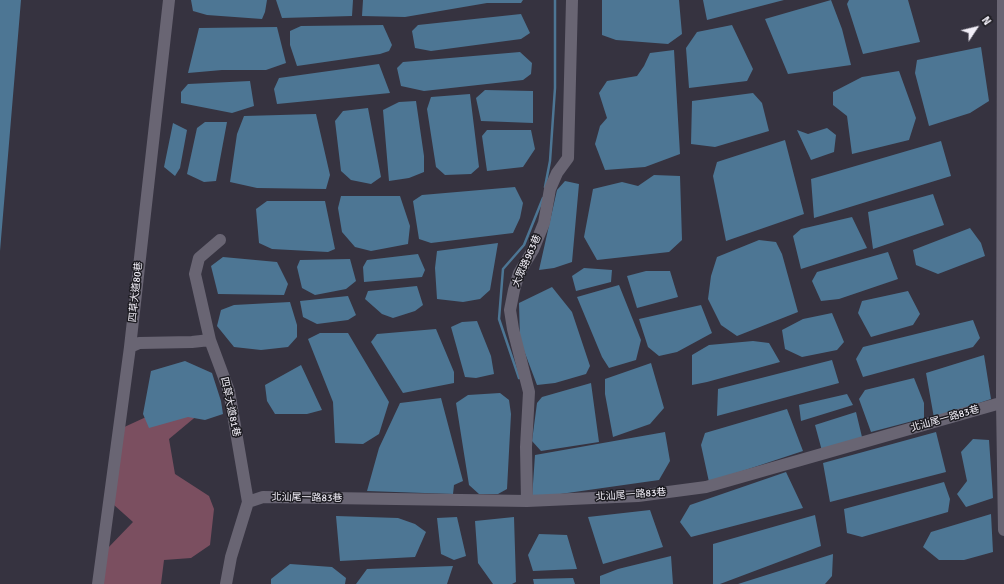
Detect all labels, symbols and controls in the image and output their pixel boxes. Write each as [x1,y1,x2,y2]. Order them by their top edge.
north arrow [956,8,996,48]
text: N [979,14,994,28]
street label: 大眾路963巷 [510,233,544,289]
street label: 四草大道80巷 [127,261,145,323]
street label: 四草大道81巷 [218,376,242,438]
street label: 北汕尾一路83巷 [909,403,981,435]
street label: 北汕尾一路83巷 [595,487,667,503]
street label: 北汕尾一路83巷 [272,491,342,505]

